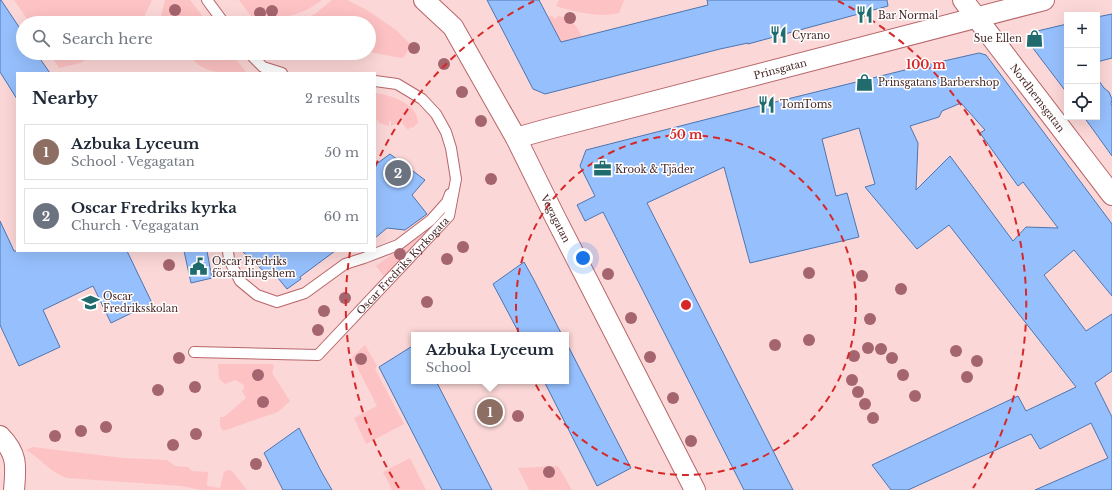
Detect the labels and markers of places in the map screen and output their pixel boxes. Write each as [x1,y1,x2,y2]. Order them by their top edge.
restaurant icon: Bar Normal [855,5,875,25]
place label: Bar Normal [878,9,938,22]
restaurant icon: Cyrano [769,25,789,45]
shop icon: Sue Ellen [1025,28,1045,48]
place label: Cyrano [792,29,831,42]
place label: Sue Ellen [974,32,1022,45]
shop icon: Prinsgatans Barbershop [855,72,875,92]
place label: Prinsgatans Barbershop [878,76,1000,89]
restaurant icon: TomToms [757,94,777,114]
place label: TomToms [780,98,832,111]
pin: 2 [385,158,411,188]
office icon: Krook & Tjäder [592,159,612,179]
place label: Krook & Tjäder [615,163,695,176]
place label: Oscar Fredriks församlingshem [212,255,296,280]
public building icon: Oscar Fredriks församlingshem [189,257,209,277]
place label: Oscar Fredriksskolan [103,290,178,315]
school or university icon: Oscar Fredriksskolan [80,292,100,312]
centre of rings [679,298,693,312]
pin: 1 [477,397,503,427]

